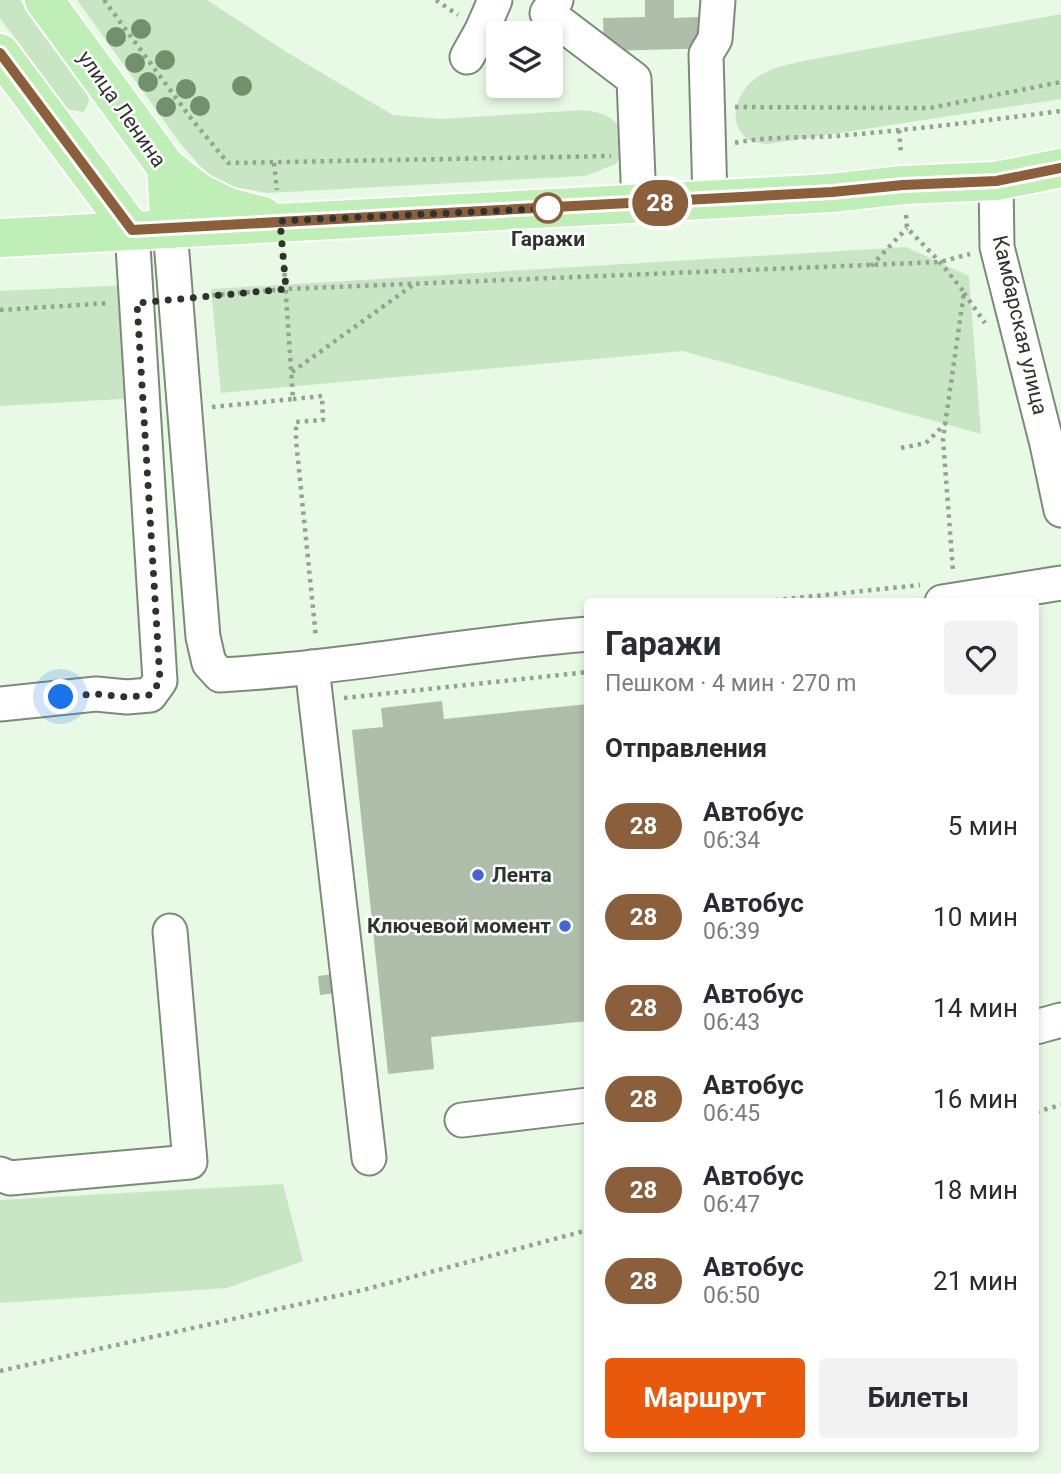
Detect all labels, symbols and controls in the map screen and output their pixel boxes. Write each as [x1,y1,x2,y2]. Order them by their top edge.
map controls [486,21,563,98]
button: layers [486,21,563,98]
street label: улица Ленина [73,46,171,172]
line badge: 28 [628,180,692,226]
text: 28 [646,189,674,217]
marker: Гаражи [533,193,563,223]
place label: Гаражи [511,227,585,251]
street label: Камбарская улица [988,233,1052,417]
button: heart [944,621,1018,695]
text: Гаражи [605,624,721,663]
text: Пешком · 4 мин · 270 m [605,670,856,697]
your location [43,679,78,714]
text: Отправления [605,733,767,763]
text: Автобус [703,797,804,827]
text: 5 мин [948,811,1018,841]
text: 28 [630,812,657,840]
text: 06:34 [703,827,760,854]
place label: Лента [492,863,552,887]
marker: Лента [470,867,486,883]
text: Автобус [703,888,804,918]
text: 10 мин [933,902,1018,932]
text: 28 [630,903,657,931]
place label: Ключевой момент [367,914,551,938]
marker: Ключевой момент [557,918,573,934]
text: 06:39 [703,918,760,945]
text: Автобус [703,979,804,1009]
text: 14 мин [933,993,1018,1023]
text: 28 [630,994,657,1022]
text: 06:43 [703,1009,760,1036]
text: Автобус [703,1070,804,1100]
text: 16 мин [933,1084,1018,1114]
text: 28 [630,1085,657,1113]
text: 06:45 [703,1100,760,1127]
text: Автобус [703,1161,804,1191]
text: 18 мин [933,1175,1018,1205]
text: 28 [630,1176,657,1204]
text: 06:47 [703,1191,760,1218]
text: Автобус [703,1252,804,1282]
text: 21 мин [933,1266,1018,1296]
text: 28 [630,1267,657,1295]
text: 06:50 [703,1282,760,1309]
button: Маршрут [605,1358,805,1438]
button: Билеты [819,1358,1018,1438]

